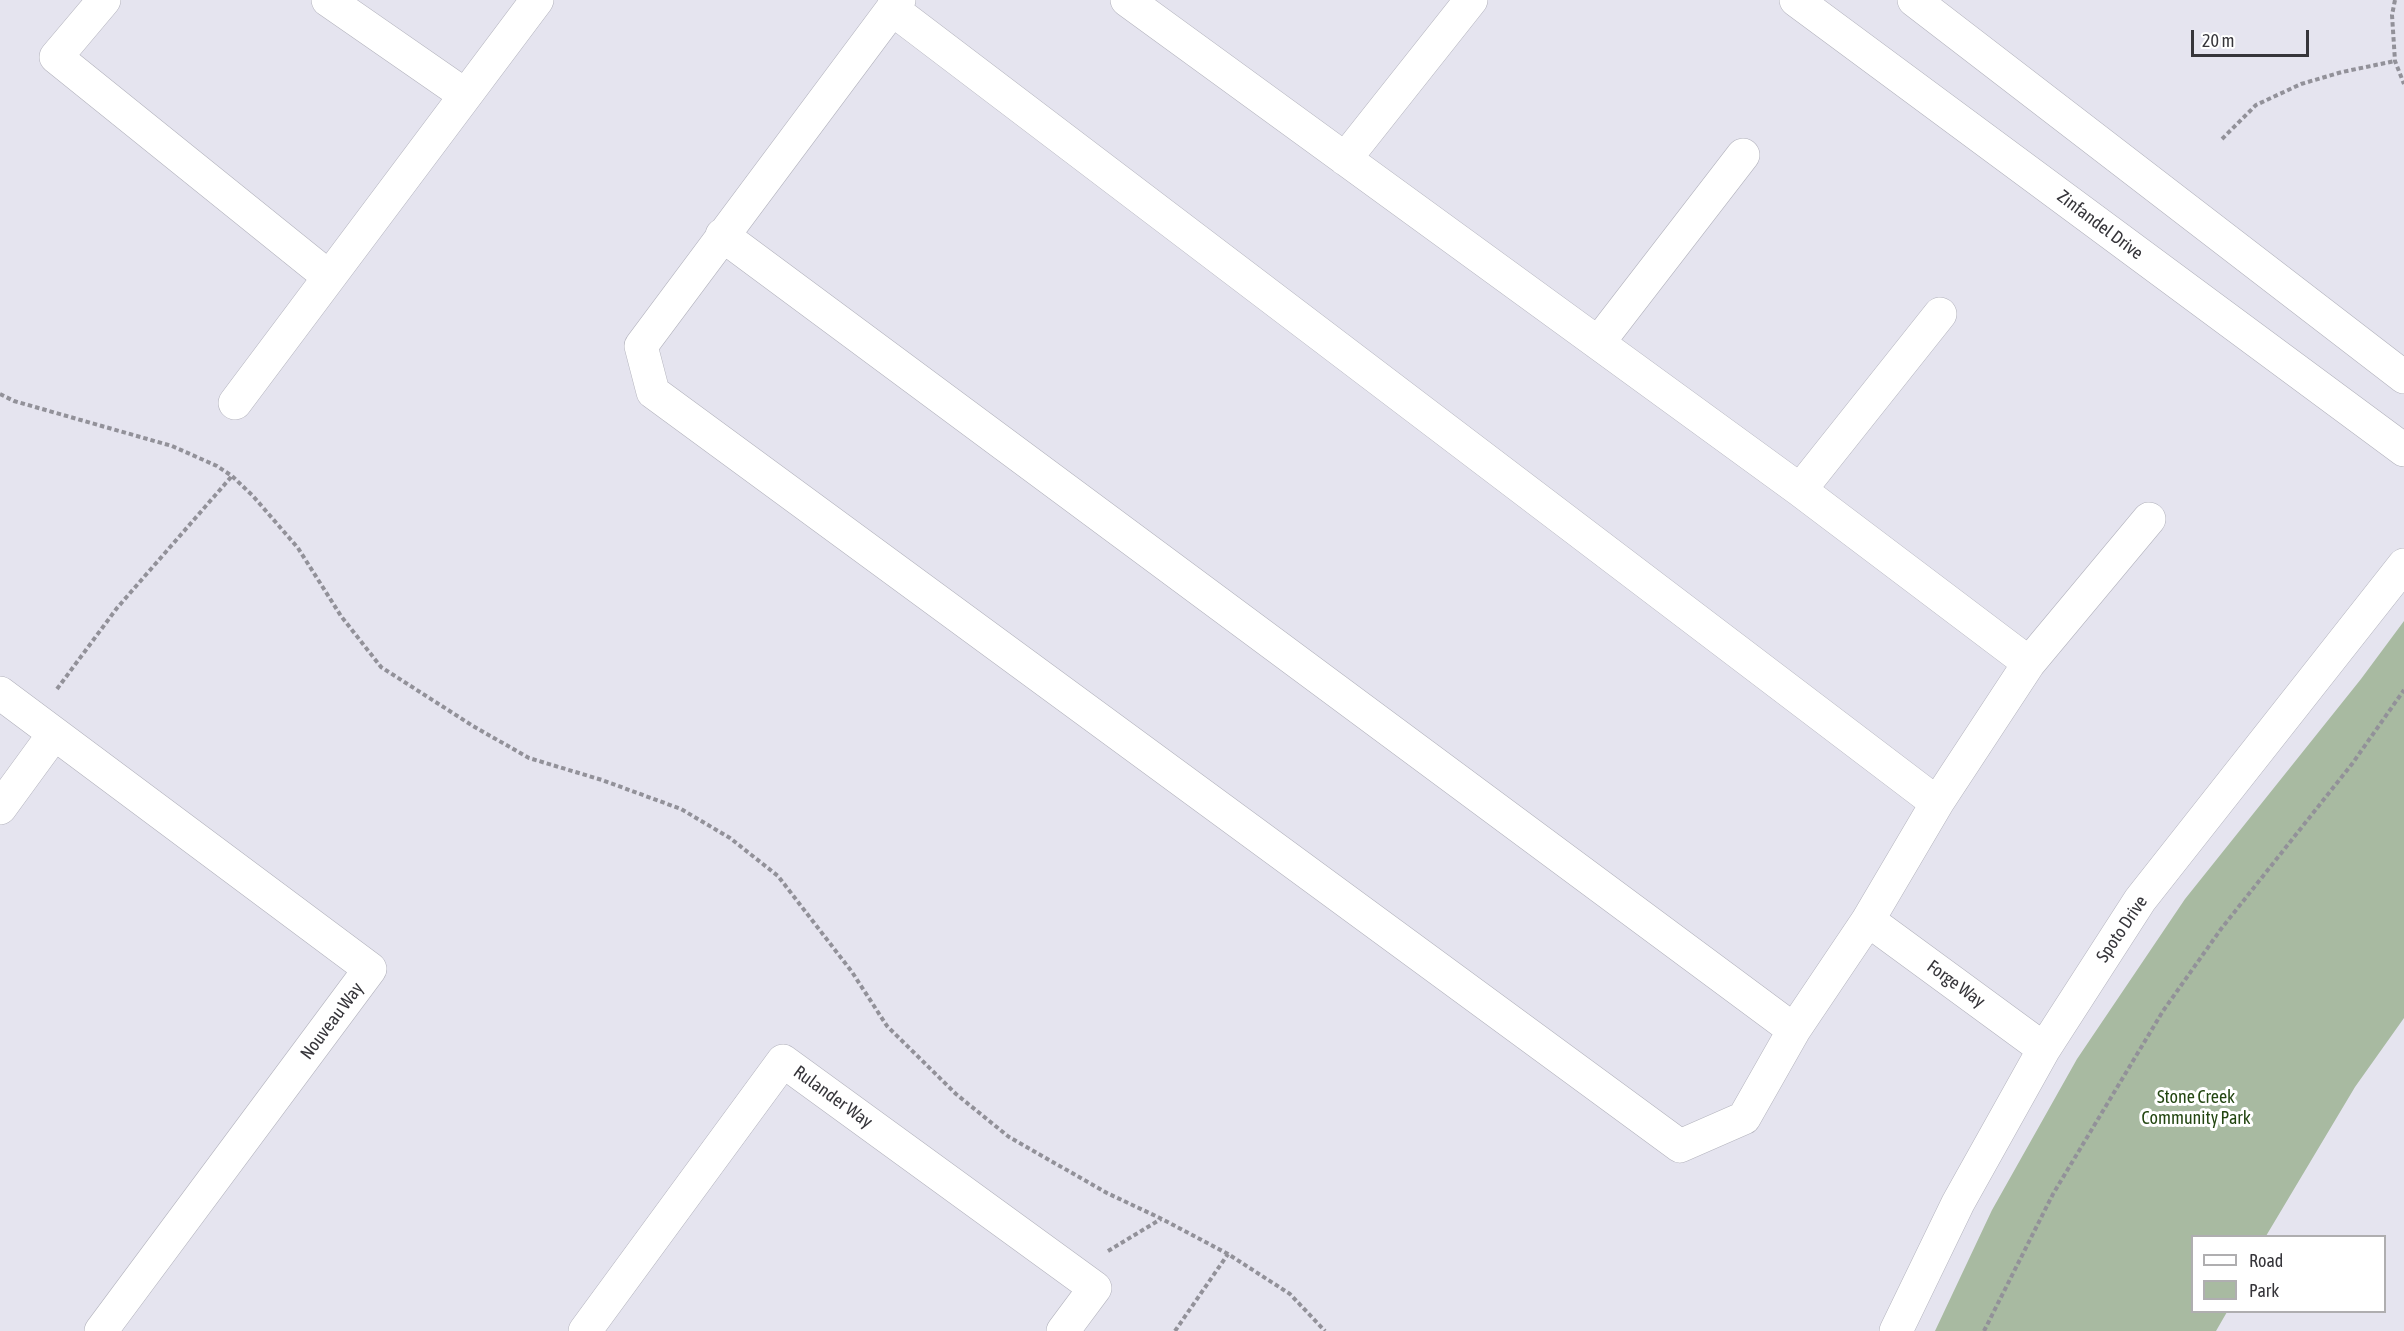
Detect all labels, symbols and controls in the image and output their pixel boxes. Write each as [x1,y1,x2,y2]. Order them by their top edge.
scale bar [2194,18,2312,56]
text: 20 m [2202,30,2234,51]
street label: Zinfandel Drive [2053,186,2147,264]
street label: Spoto Drive [2092,892,2152,966]
street label: Forge Way [1923,956,1989,1012]
street label: Nouveau Way [296,978,368,1064]
street label: Rulander Way [789,1061,877,1133]
park label: Stone Creek Community Park [2141,1086,2251,1128]
legend [2191,1235,2386,1313]
text: Road [2249,1250,2283,1271]
text: Park [2249,1280,2279,1301]

